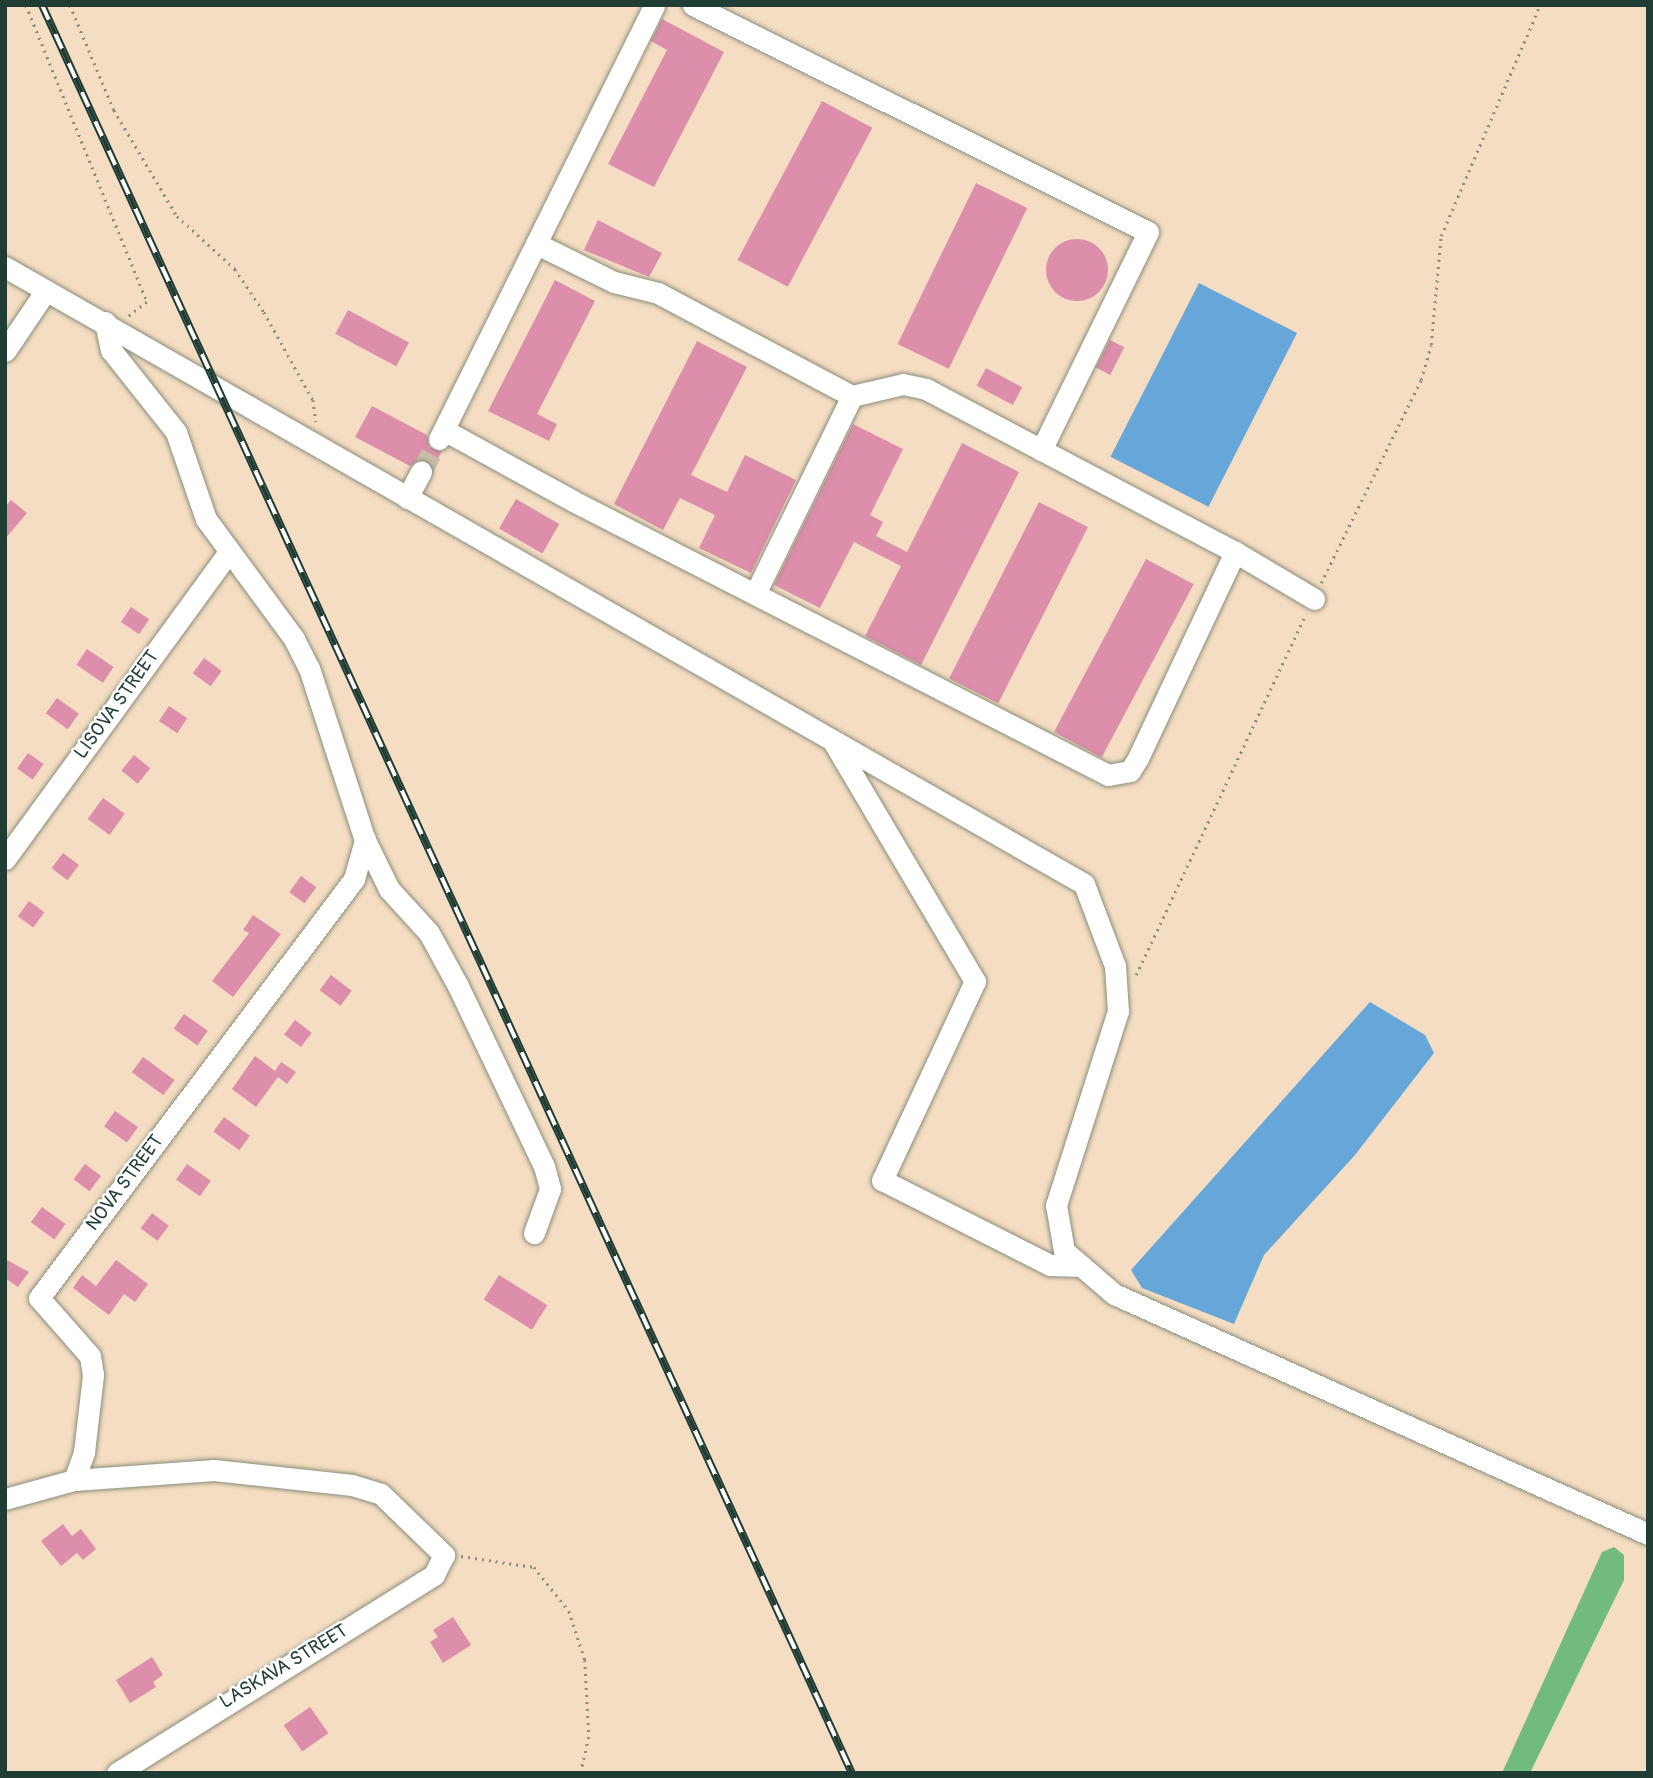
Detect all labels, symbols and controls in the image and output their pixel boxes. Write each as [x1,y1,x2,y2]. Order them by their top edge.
street label: LISOVA STREET [70,646,164,764]
street label: NOVA STREET [82,1131,168,1235]
street label: LASKAVA STREET [216,1620,352,1714]

